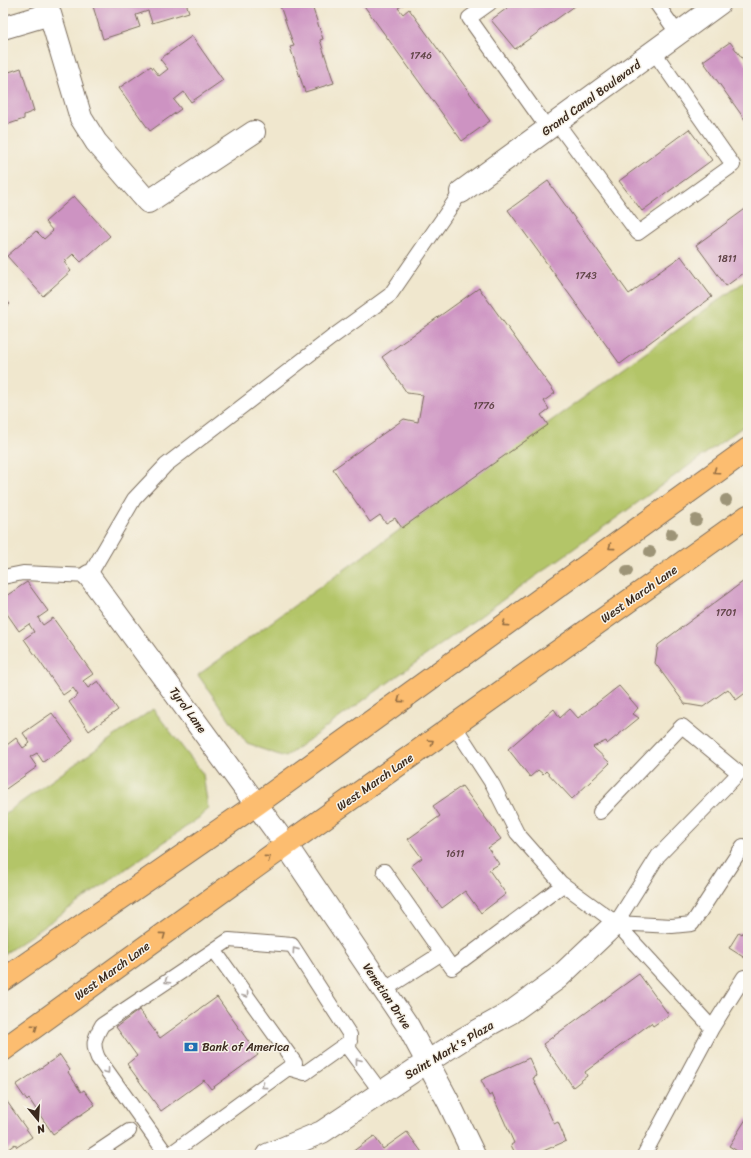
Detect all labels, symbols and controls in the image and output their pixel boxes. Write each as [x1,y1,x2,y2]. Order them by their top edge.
house number: 1746 [410,47,432,65]
street label: Grand Canal Boulevard [536,54,646,142]
house number: 1811 [718,250,736,268]
house number: 1743 [575,267,597,285]
house number: 1776 [473,397,495,415]
one-way arrow [714,466,721,473]
one-way arrow [608,542,615,549]
street label: West March Lane [596,559,682,629]
house number: 1701 [716,604,736,622]
one-way arrow [503,619,510,626]
street label: Tyrol Lane [163,682,213,738]
one-way arrow [398,695,405,702]
one-way arrow [426,740,433,747]
street label: West March Lane [332,747,418,817]
house number: 1611 [446,845,464,863]
one-way arrow [264,855,271,863]
one-way arrow [158,932,165,939]
street label: West March Lane [69,936,155,1006]
one-way arrow [293,948,300,955]
street label: Venetian Drive [357,958,417,1034]
one-way arrow [165,976,172,983]
one-way arrow [242,991,249,998]
street label: Saint Mark's Plaza [400,1014,499,1085]
one-way arrow [30,1025,37,1032]
place label: Bank of America [202,1036,290,1058]
bank icon: Bank of America [183,1039,199,1055]
one-way arrow [355,1058,363,1065]
one-way arrow [102,1066,109,1073]
one-way arrow [261,1081,268,1089]
north arrow [18,1100,58,1140]
text: N [34,1119,48,1139]

